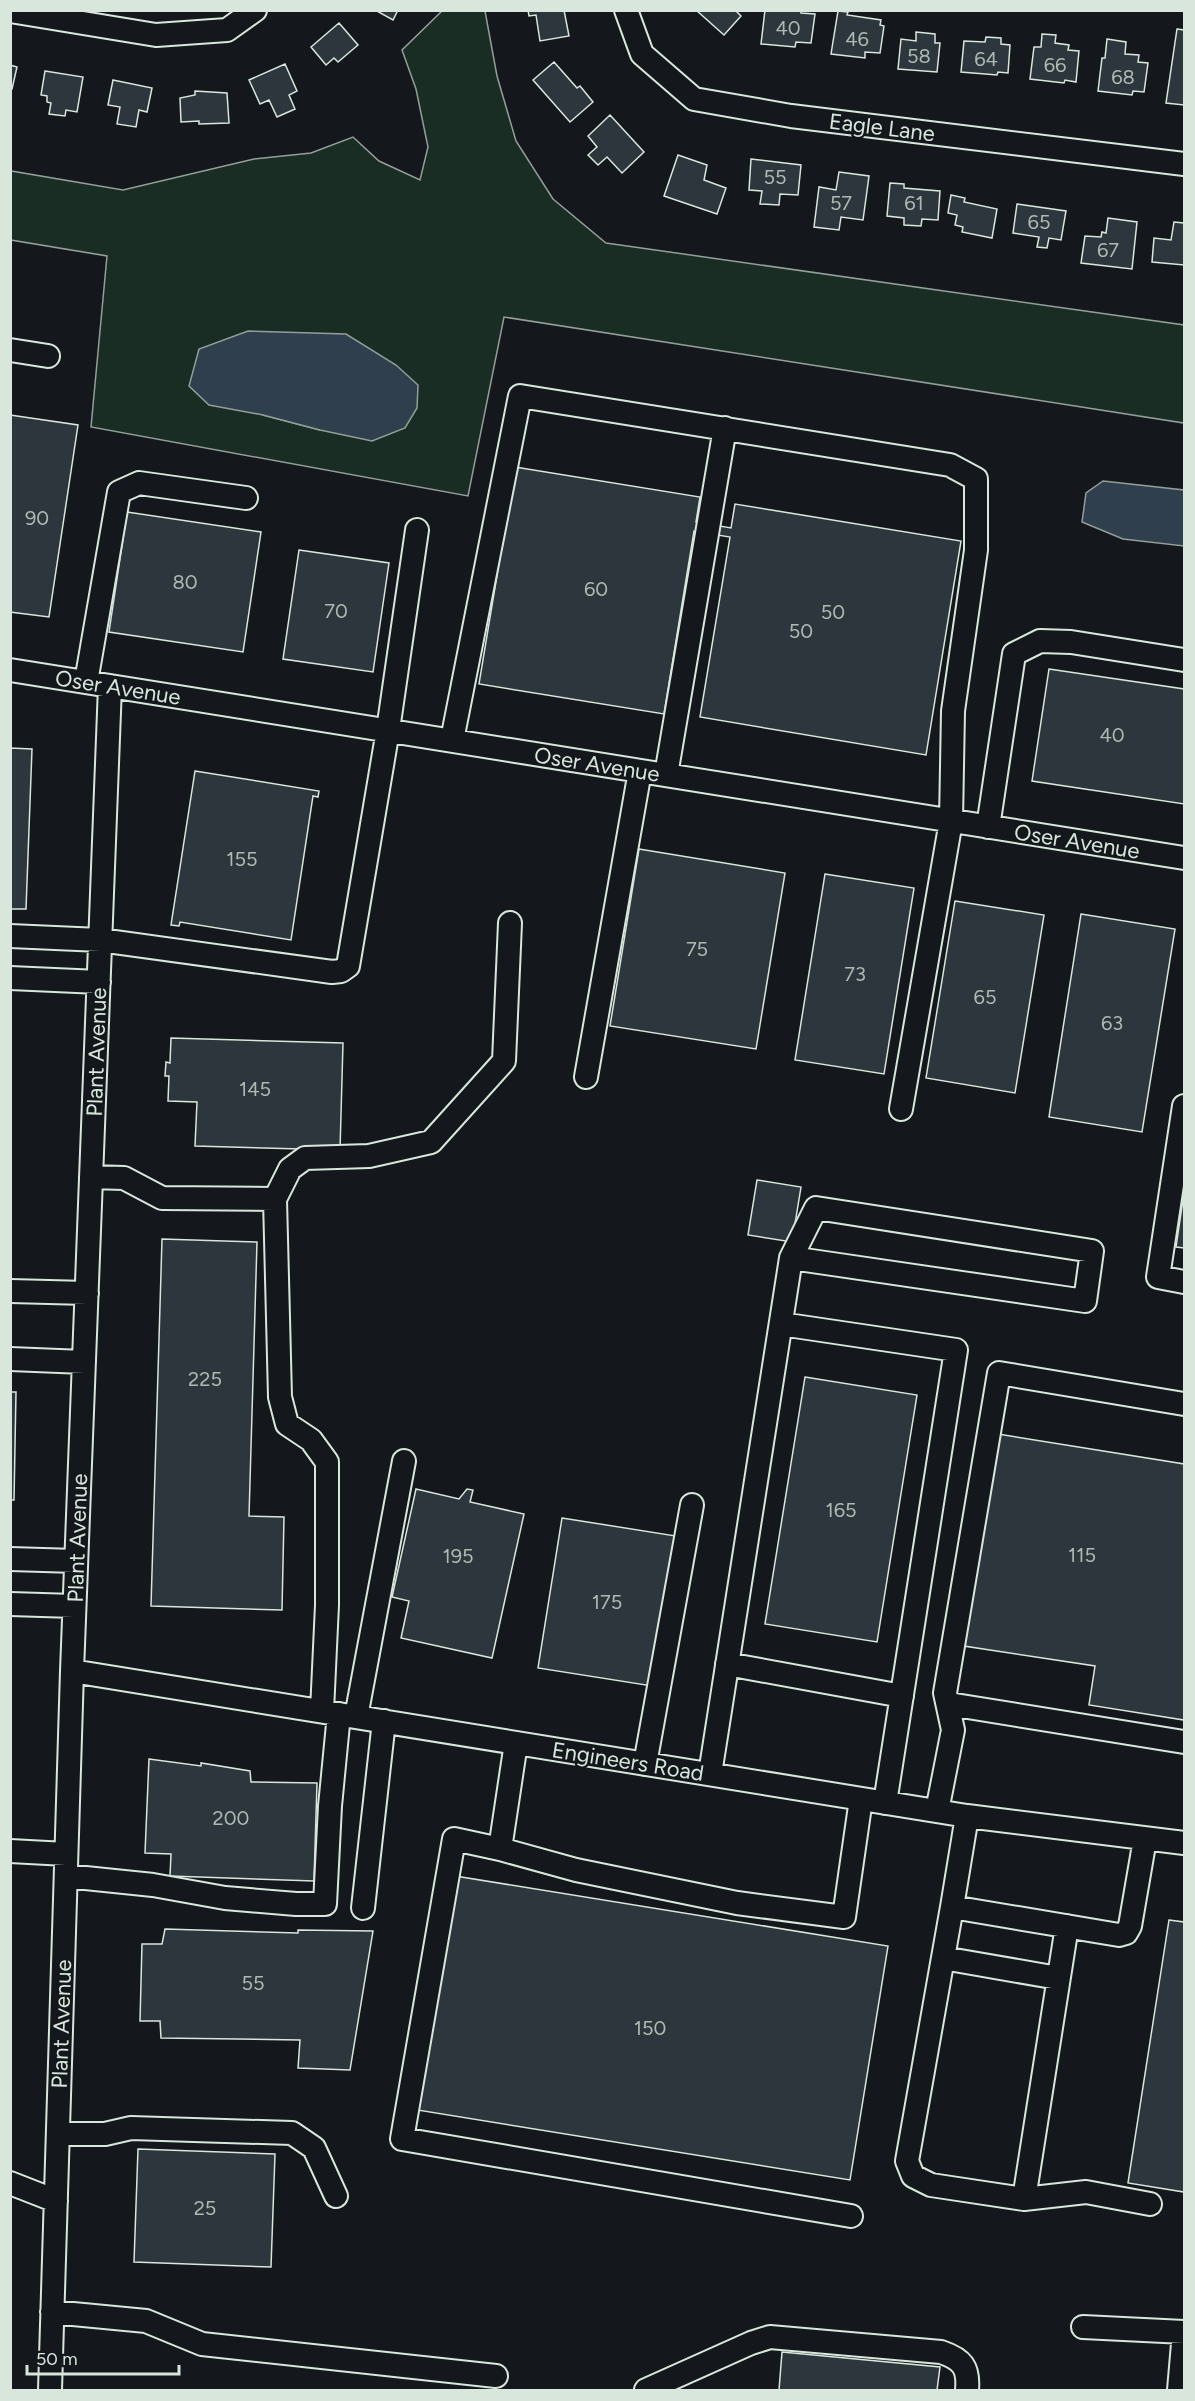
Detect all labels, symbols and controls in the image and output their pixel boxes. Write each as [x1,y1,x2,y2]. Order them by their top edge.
house number: 40 [775,16,801,40]
house number: 46 [845,27,869,51]
house number: 58 [907,44,931,68]
house number: 64 [974,47,998,71]
house number: 66 [1044,53,1066,77]
house number: 68 [1111,65,1135,89]
street label: Eagle Lane [827,108,936,147]
house number: 55 [764,165,787,189]
house number: 57 [830,191,852,215]
house number: 61 [904,191,924,215]
house number: 65 [1028,210,1050,234]
house number: 67 [1097,238,1119,262]
house number: 90 [25,506,49,530]
house number: 80 [172,570,198,594]
house number: 60 [584,577,608,601]
house number: 70 [324,599,348,623]
house number: 50 [821,600,845,624]
house number: 50 [789,619,813,643]
street label: Oser Avenue [53,664,183,711]
house number: 40 [1099,723,1125,747]
street label: Oser Avenue [532,741,662,788]
street label: Oser Avenue [1012,818,1142,865]
house number: 155 [226,847,258,871]
house number: 75 [686,937,708,961]
house number: 73 [844,962,866,986]
house number: 65 [974,985,996,1009]
street label: Plant Avenue [81,987,112,1117]
house number: 63 [1101,1011,1123,1035]
house number: 145 [239,1077,271,1101]
house number: 225 [188,1367,222,1391]
street label: Plant Avenue [62,1473,93,1603]
house number: 165 [825,1498,857,1522]
house number: 115 [1068,1543,1096,1567]
house number: 195 [442,1544,474,1568]
house number: 175 [592,1590,622,1614]
street label: Engineers Road [550,1736,706,1787]
house number: 200 [213,1806,249,1830]
street label: Plant Avenue [46,1959,77,2089]
house number: 55 [242,1971,265,1995]
house number: 150 [634,2016,666,2040]
house number: 25 [194,2196,216,2220]
scale bar [27,2338,178,2376]
text: 50 m [36,2348,78,2370]

